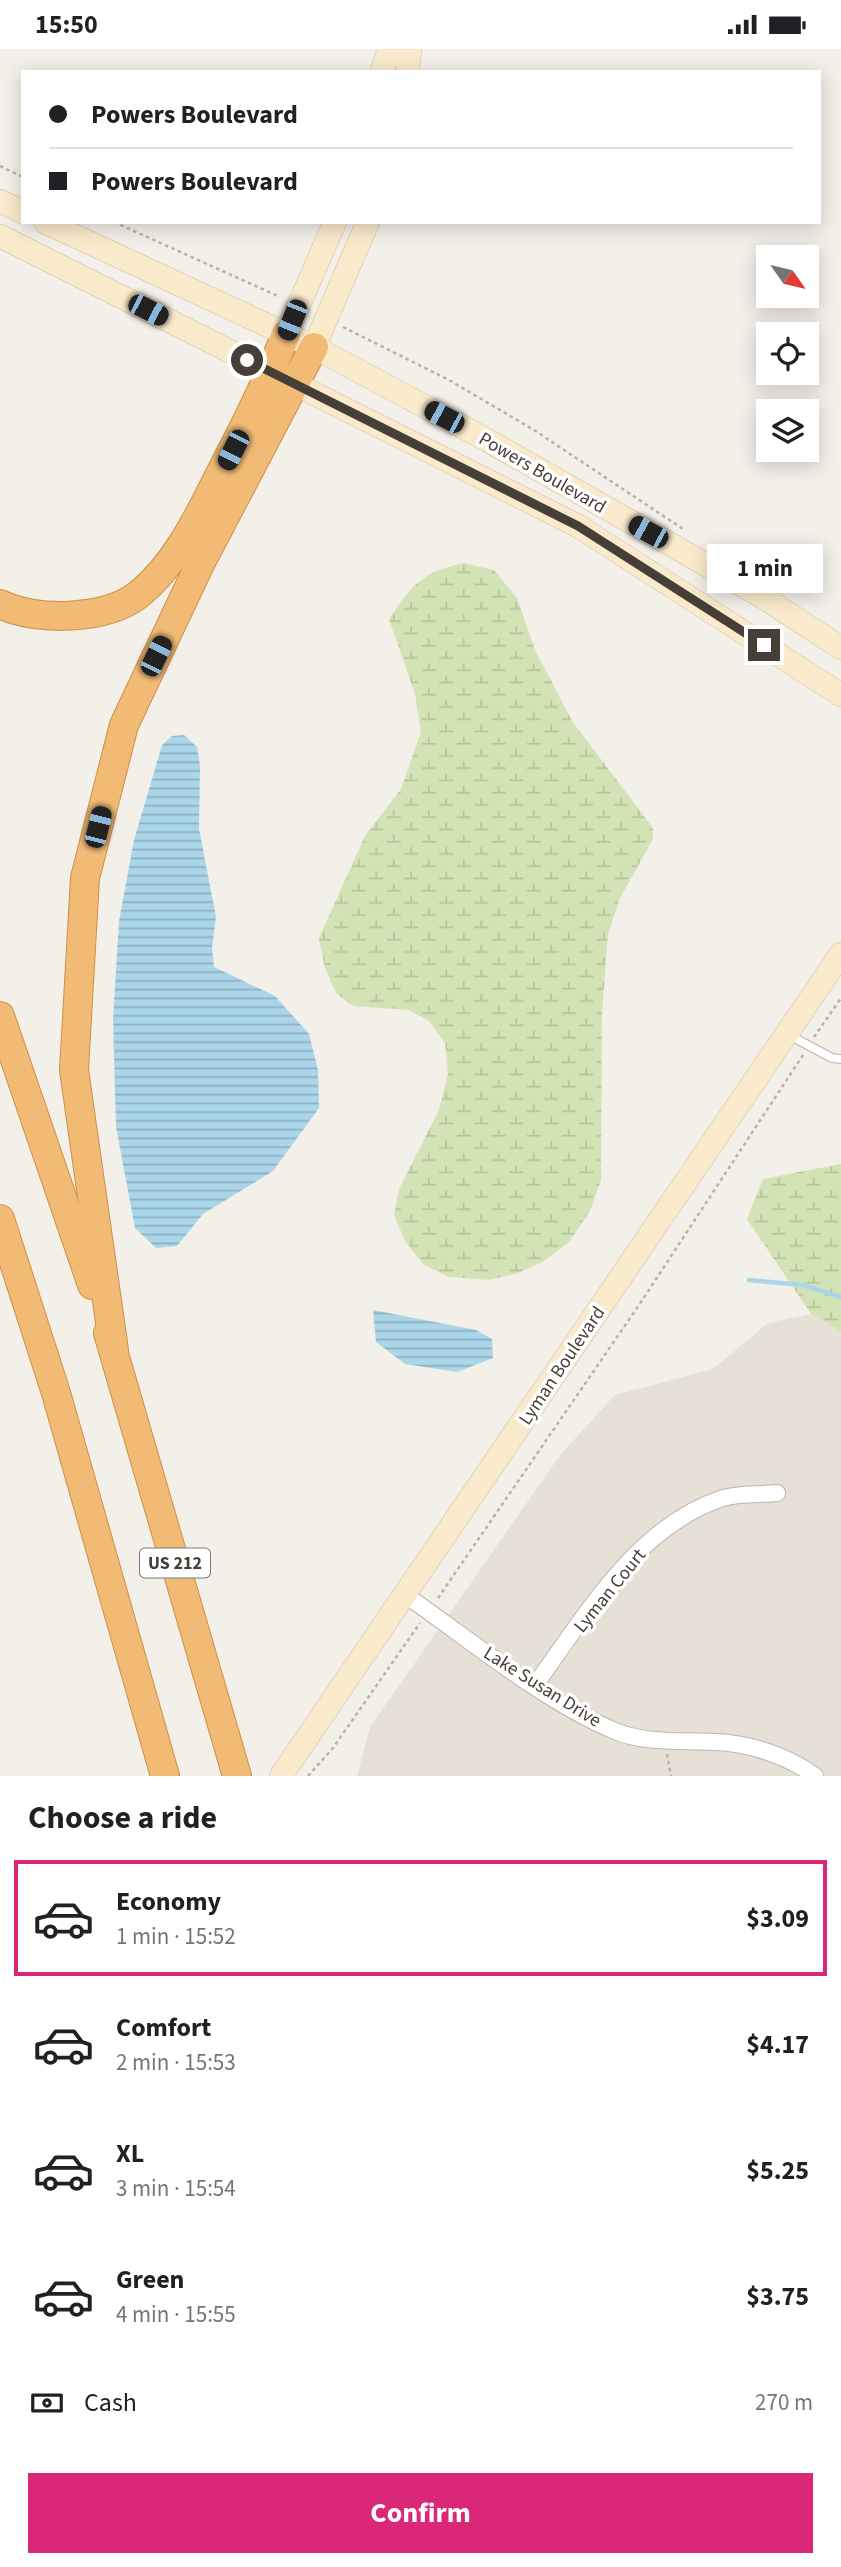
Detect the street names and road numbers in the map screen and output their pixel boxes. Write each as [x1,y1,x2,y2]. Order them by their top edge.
street label: Powers Boulevard [474,426,611,521]
street label: Lyman Boulevard [512,1301,612,1431]
street label: Lyman Court [568,1543,653,1639]
road number: US 212 [140,1548,210,1577]
street label: Lake Susan Drive [478,1640,606,1734]

